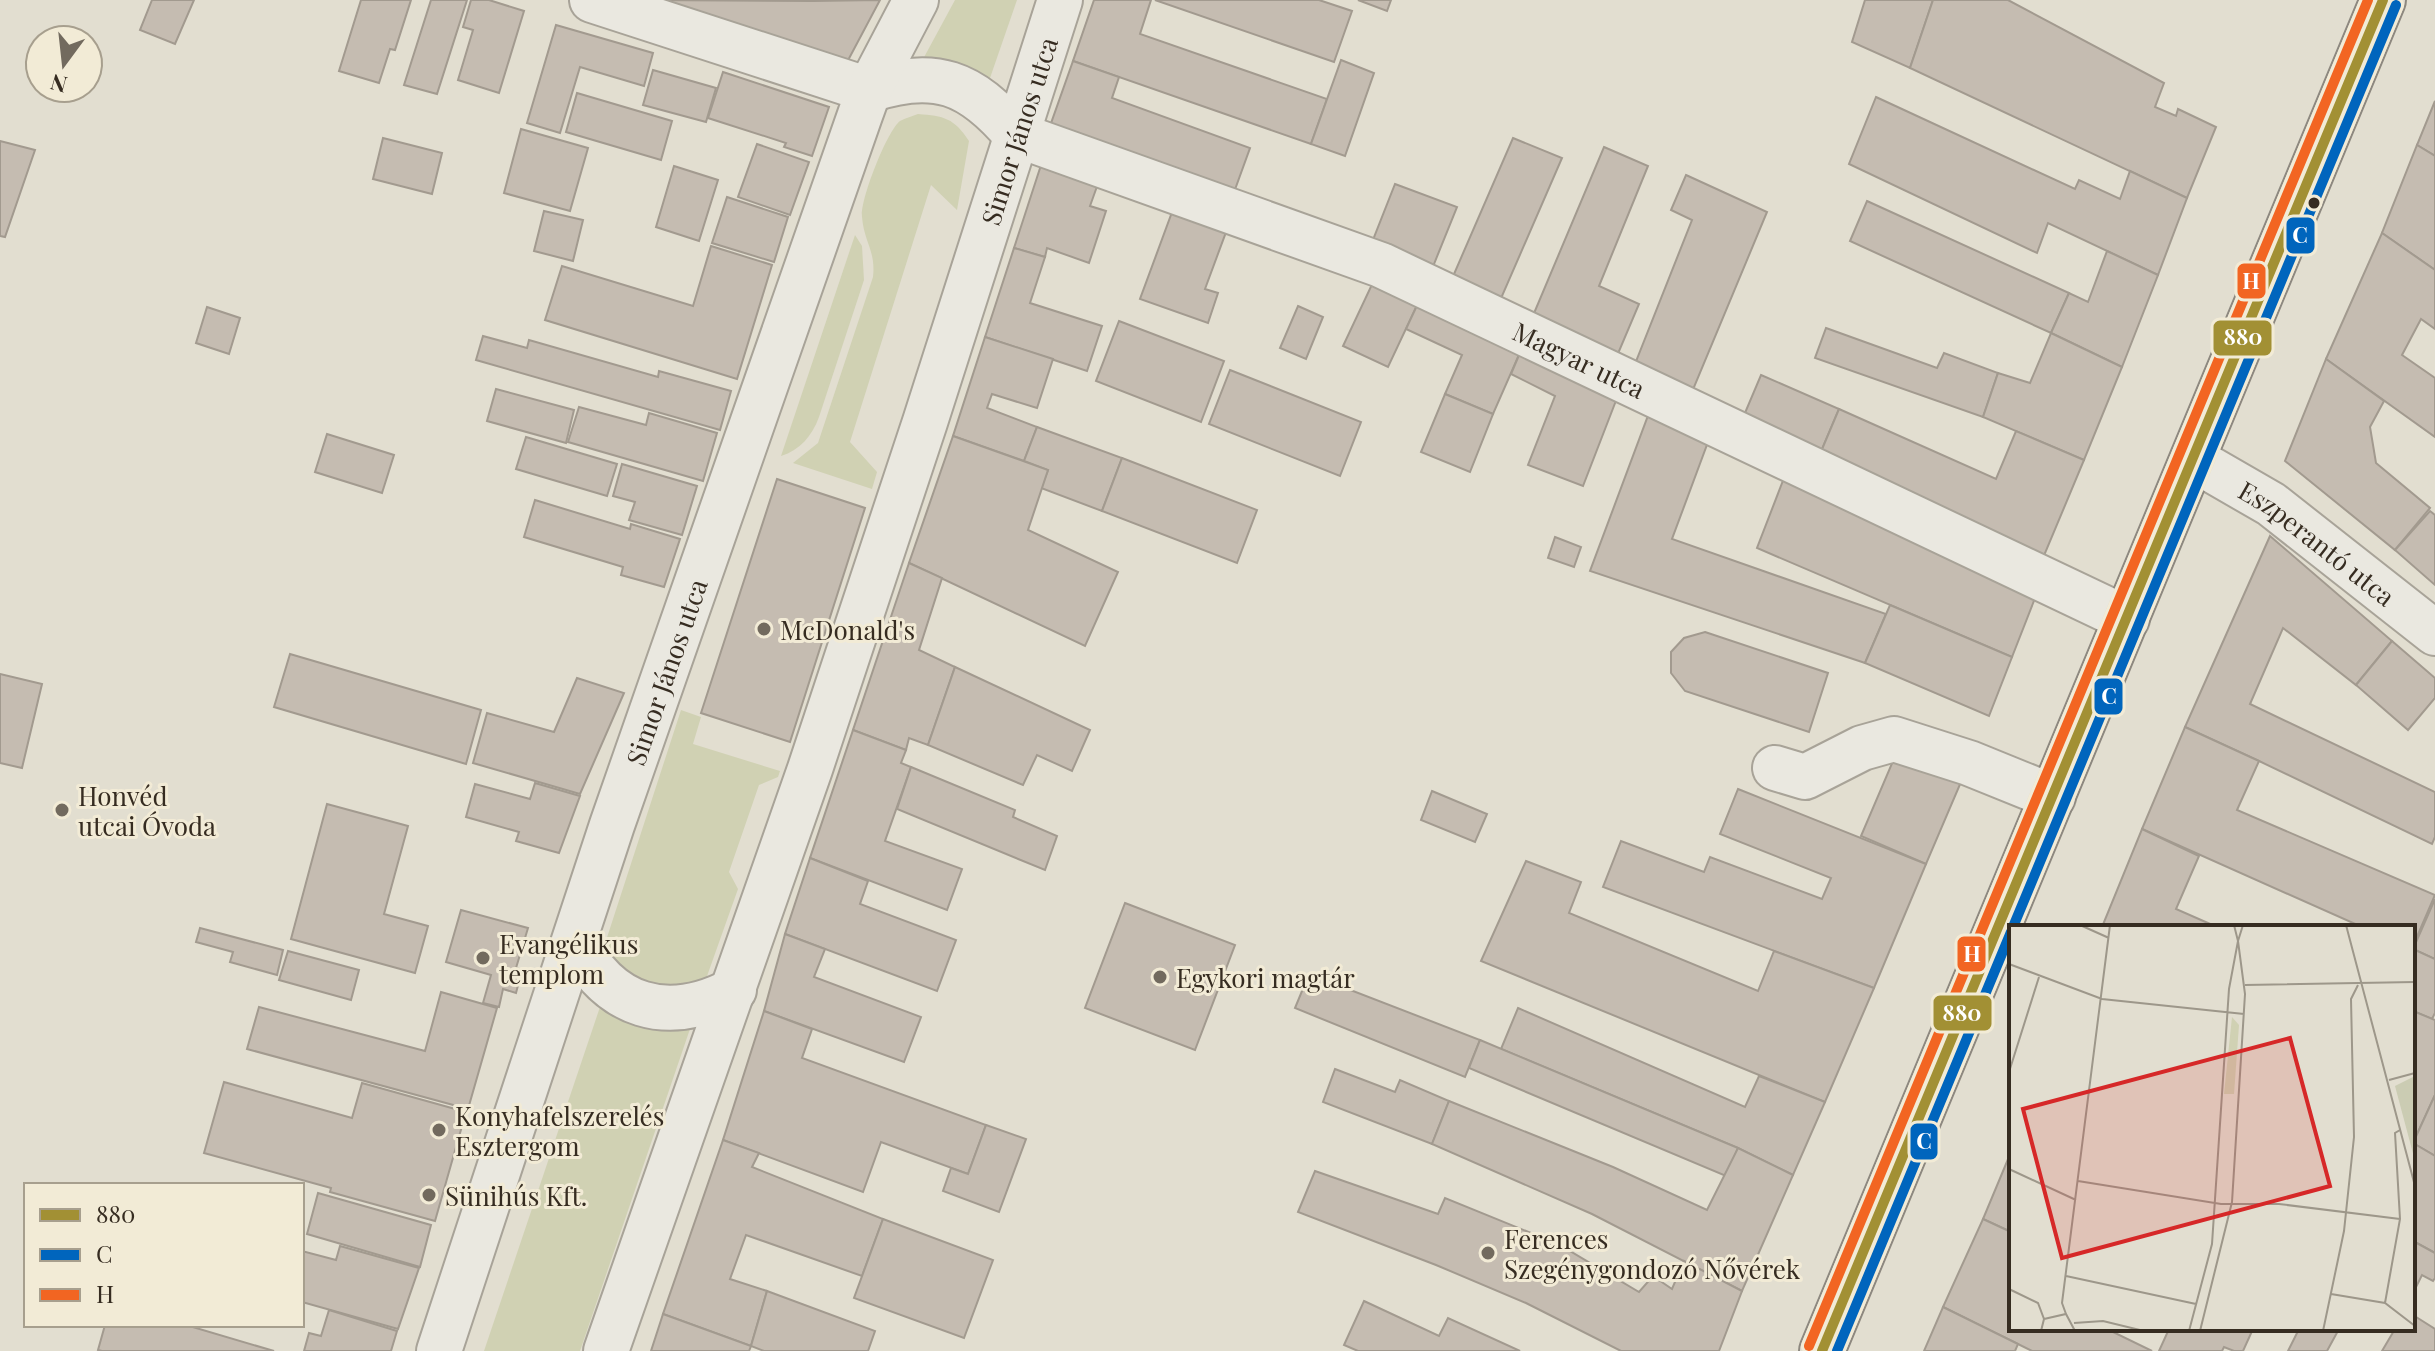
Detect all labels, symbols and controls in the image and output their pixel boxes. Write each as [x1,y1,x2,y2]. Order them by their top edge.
north arrow [24,24,104,104]
street label: Simor János utca [972,32,1065,229]
text: N [47,68,70,101]
unlabelled marker [2306,195,2322,211]
line badge: C [2285,216,2316,255]
text: C [2292,219,2308,249]
line badge: H [2236,262,2267,300]
text: H [2242,265,2260,295]
street label: Magyar utca [1508,313,1651,406]
line badge: 880 [2212,319,2273,357]
text: 880 [2224,321,2262,351]
street label: Eszperantó utca [2233,472,2403,613]
street label: Simor János utca [617,574,714,770]
place label: McDonald's [780,612,915,647]
marker: McDonald's [755,620,773,638]
line badge: C [2093,677,2124,716]
text: C [2101,680,2117,710]
place label: Honvéd utcai Óvoda [78,778,216,843]
marker: Honvéd utcai Óvoda [53,801,71,819]
inset map [2009,925,2415,1331]
place label: Evangélikus templom [499,926,638,991]
line badge: H [1956,935,1987,973]
text: H [1963,938,1981,968]
marker: Evangélikus templom [474,949,492,967]
place label: Egykori magtár [1176,960,1355,995]
marker: Egykori magtár [1151,968,1169,986]
line badge: 880 [1932,994,1993,1032]
text: 880 [1943,997,1981,1027]
place label: Konyhafelszerelés Esztergom [455,1098,664,1163]
marker: Konyhafelszerelés Esztergom [430,1121,448,1139]
line badge: C [1909,1122,1939,1161]
text: C [1916,1125,1932,1155]
place label: Sünihús Kft. [445,1178,587,1213]
legend [24,1183,304,1327]
marker: Sünihús Kft. [420,1186,438,1204]
text: 880 [96,1197,135,1229]
place label: Ferences Szegénygondozó Nővérek [1504,1221,1801,1286]
text: C [96,1237,113,1269]
marker: Ferences Szegénygondozó Nővérek [1479,1244,1497,1262]
text: H [96,1277,114,1309]

